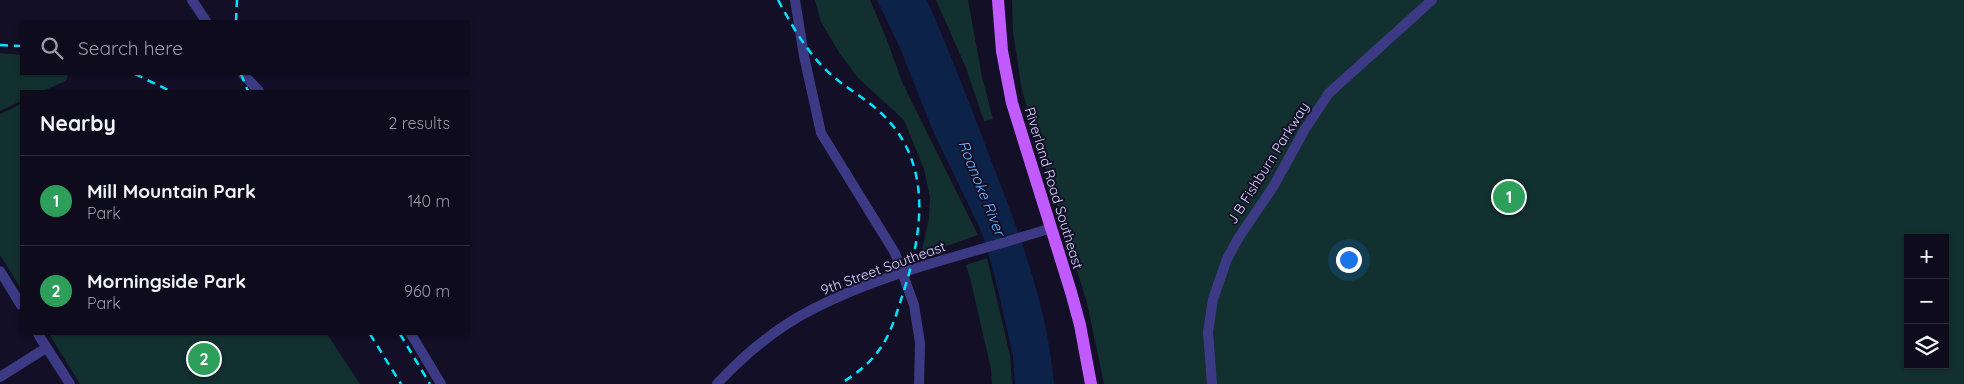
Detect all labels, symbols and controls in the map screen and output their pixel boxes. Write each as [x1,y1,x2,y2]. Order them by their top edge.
search box [20,20,470,75]
icon: search [38,34,66,62]
text: Search here [78,36,183,60]
street label: J B Fishburn Parkway [1223,99,1313,227]
street label: Riverland Road Southeast [1021,105,1087,271]
text: Nearby [40,110,116,136]
text: 2 results [388,113,450,133]
water label: Roanoke River [954,137,1011,241]
pin: 1 [1493,178,1525,216]
text: Mill Mountain Park [87,179,256,203]
text: 1 [53,191,59,211]
text: 140 m [407,191,450,211]
text: Park [87,203,121,223]
map controls [1904,234,1949,369]
button: + [1904,234,1949,279]
street label: 9th Street Southeast [818,237,948,299]
your location [1336,247,1362,273]
text: Morningside Park [87,269,246,293]
button: − [1904,279,1949,324]
text: 2 [51,281,61,301]
text: 960 m [404,281,450,301]
text: Park [87,293,121,313]
button: layers [1904,324,1949,369]
pin: 2 [188,340,220,378]

